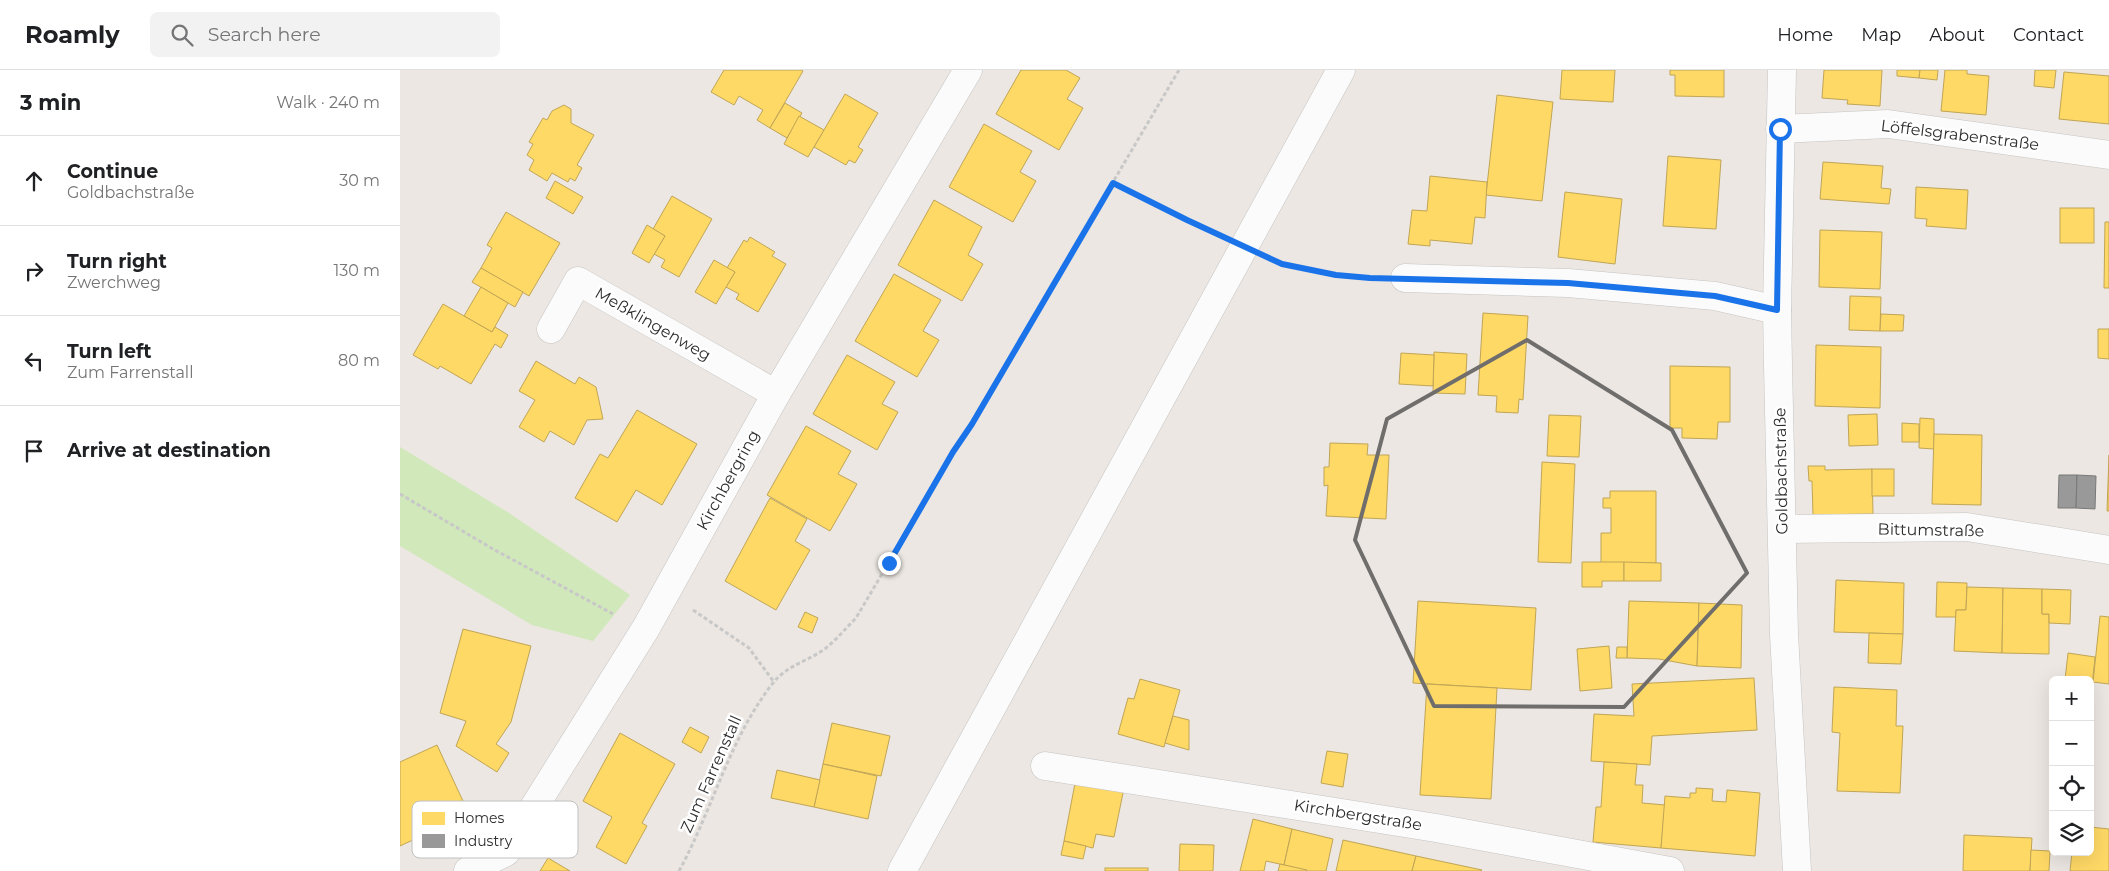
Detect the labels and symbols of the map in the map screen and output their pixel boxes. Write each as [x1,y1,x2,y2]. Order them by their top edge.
street label: Löffelsgrabenstraße [1880,116,2040,154]
route start [1769,118,1792,141]
street label: Meßklingenweg [592,283,714,365]
street label: Goldbachstraße [1770,407,1792,535]
street label: Kirchbergring [693,427,763,533]
street label: Bittumstraße [1878,520,1984,540]
route end [878,552,901,575]
street label: Zum Farrenstall [677,712,745,836]
street label: Kirchbergstraße [1293,796,1423,834]
legend [412,801,578,858]
text: Homes [454,809,504,827]
text: Industry [454,832,513,850]

